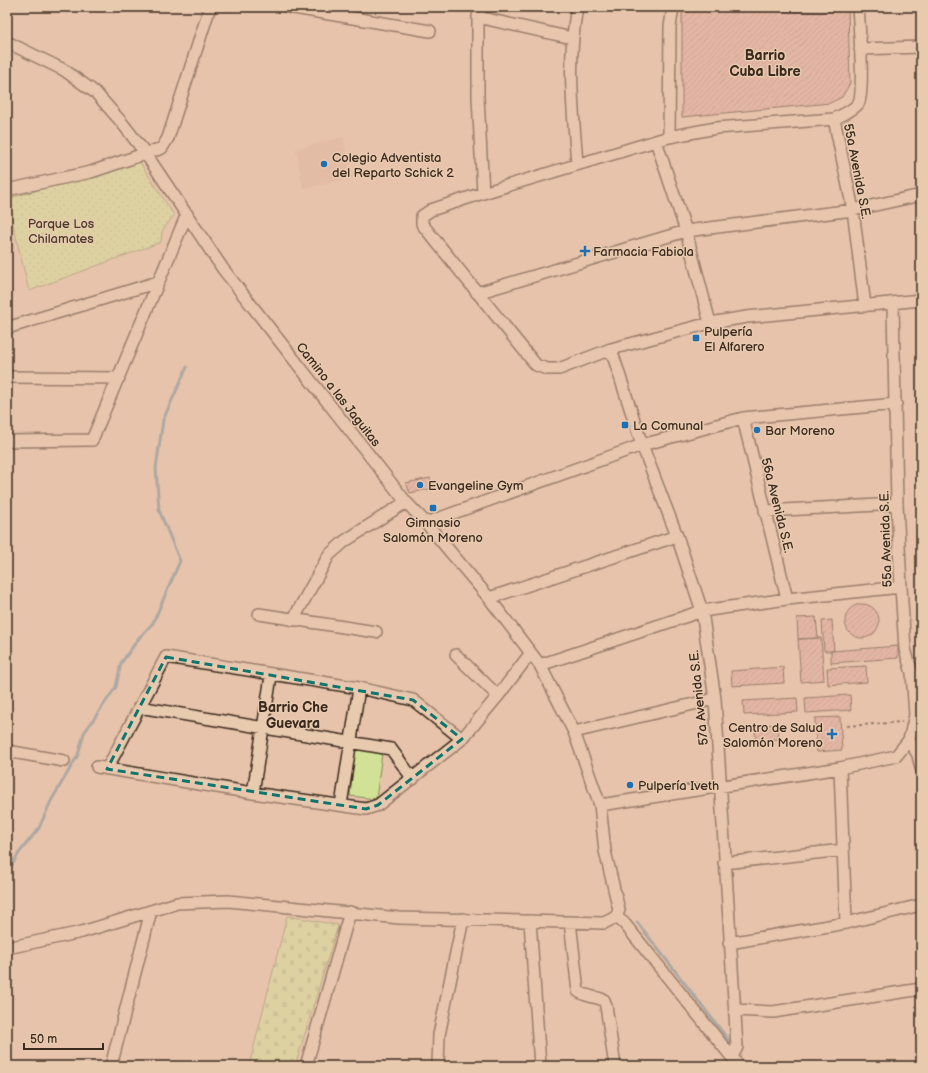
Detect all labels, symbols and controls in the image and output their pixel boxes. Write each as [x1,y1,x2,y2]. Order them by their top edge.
district label: Barrio Cuba Libre [730,47,800,80]
street label: 55a Avenida S.E. [840,122,874,221]
place label: Colegio Adventista del Reparto Schick 2 [332,150,454,181]
marker: Colegio Adventista del Reparto Schick 2 [319,159,329,169]
park label: Parque Los Chilamates [28,216,95,247]
place label: Farmacia Fabiola [593,244,694,260]
marker: Farmacia Fabiola [580,246,590,256]
place label: Pulpería El Alfarero [704,324,765,355]
marker: Pulpería El Alfarero [691,333,701,343]
street label: Camino a las Jaguitas [293,339,384,450]
place label: La Comunal [633,418,703,434]
marker: La Comunal [620,420,630,430]
place label: Bar Moreno [765,423,835,439]
marker: Bar Moreno [752,425,762,435]
street label: 56a Avenida S.E. [757,456,797,555]
place label: Evangeline Gym [428,478,524,494]
marker: Evangeline Gym [415,480,425,490]
street label: 55a Avenida S.E. [876,490,896,588]
marker: Gimnasio Salomón Moreno [428,503,438,513]
place label: Gimnasio Salomón Moreno [383,515,483,546]
street label: 57a Avenida S.E. [686,649,712,746]
district label: Barrio Che Guevara [258,699,328,732]
place label: Centro de Salud Salomón Moreno [723,720,823,751]
marker: Centro de Salud Salomón Moreno [826,728,838,740]
place label: Pulpería Iveth [638,778,719,794]
marker: Pulpería Iveth [625,780,635,790]
scale bar [24,1025,103,1051]
text: 50 m [30,1032,57,1047]

